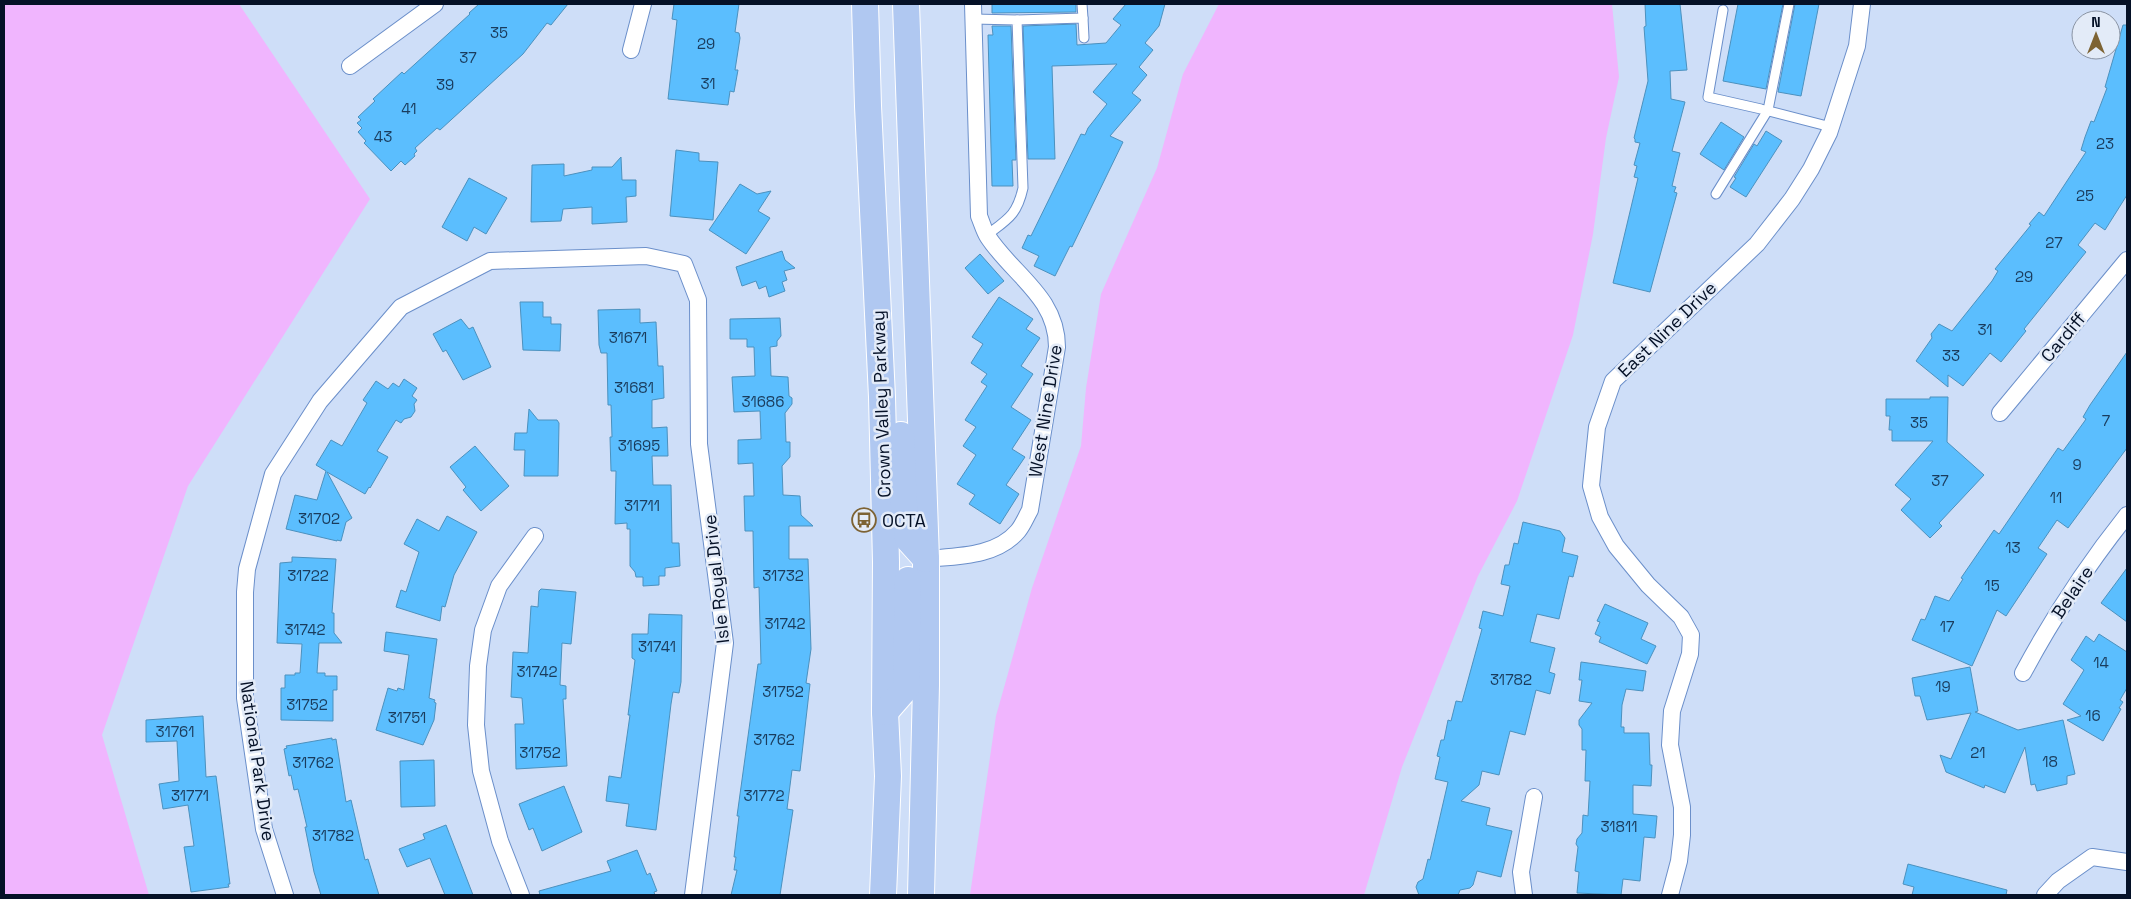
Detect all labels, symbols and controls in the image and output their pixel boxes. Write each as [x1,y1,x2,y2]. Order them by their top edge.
north arrow [2071,10,2121,60]
text: N [2091,13,2101,31]
house number: 35 [490,23,508,42]
house number: 29 [697,34,715,53]
house number: 37 [459,48,477,67]
house number: 31 [700,74,716,93]
house number: 39 [436,75,454,94]
house number: 41 [401,99,417,118]
house number: 43 [374,127,392,146]
house number: 23 [2096,134,2114,153]
house number: 25 [2076,186,2094,205]
house number: 27 [2045,233,2063,252]
house number: 29 [2015,267,2033,286]
street label: East Nine Drive [1613,276,1721,382]
street label: Cardiff [2036,307,2091,367]
street label: Crown Valley Parkway [866,310,896,498]
house number: 31 [1977,320,1993,339]
house number: 31671 [609,328,647,347]
street label: West Nine Drive [1023,343,1067,479]
house number: 33 [1942,346,1960,365]
house number: 31681 [614,378,654,397]
house number: 31686 [742,392,784,411]
house number: 7 [2102,411,2110,430]
house number: 35 [1910,413,1928,432]
house number: 31695 [618,436,660,455]
house number: 9 [2072,455,2082,474]
house number: 37 [1931,471,1949,490]
house number: 11 [2050,488,2062,507]
house number: 31711 [624,496,660,515]
bus stop icon: OCTA [851,507,877,533]
house number: 31702 [298,509,340,528]
place label: OCTA [882,509,926,532]
street label: Isle Royal Drive [698,513,734,645]
house number: 13 [2005,538,2021,557]
street label: Belaire [2046,561,2098,623]
house number: 31722 [287,566,329,585]
house number: 31732 [762,566,804,585]
house number: 15 [1984,576,2000,595]
house number: 31742 [764,614,806,633]
house number: 17 [1940,617,1954,636]
house number: 31742 [284,620,326,639]
house number: 31741 [638,637,676,656]
house number: 14 [2093,653,2109,672]
house number: 31742 [516,662,558,681]
house number: 31782 [1490,670,1532,689]
house number: 19 [1935,677,1951,696]
street label: National Park Drive [235,680,281,842]
house number: 31752 [762,682,804,701]
house number: 31752 [286,695,328,714]
house number: 16 [2085,706,2101,725]
house number: 31751 [388,708,426,727]
house number: 31761 [156,722,194,741]
house number: 31762 [753,730,795,749]
house number: 31752 [519,743,561,762]
house number: 21 [1970,743,1986,762]
house number: 18 [2042,752,2058,771]
house number: 31762 [292,753,334,772]
house number: 31771 [171,786,209,805]
house number: 31772 [744,786,784,805]
house number: 31811 [1601,817,1638,836]
house number: 31782 [312,826,354,845]

